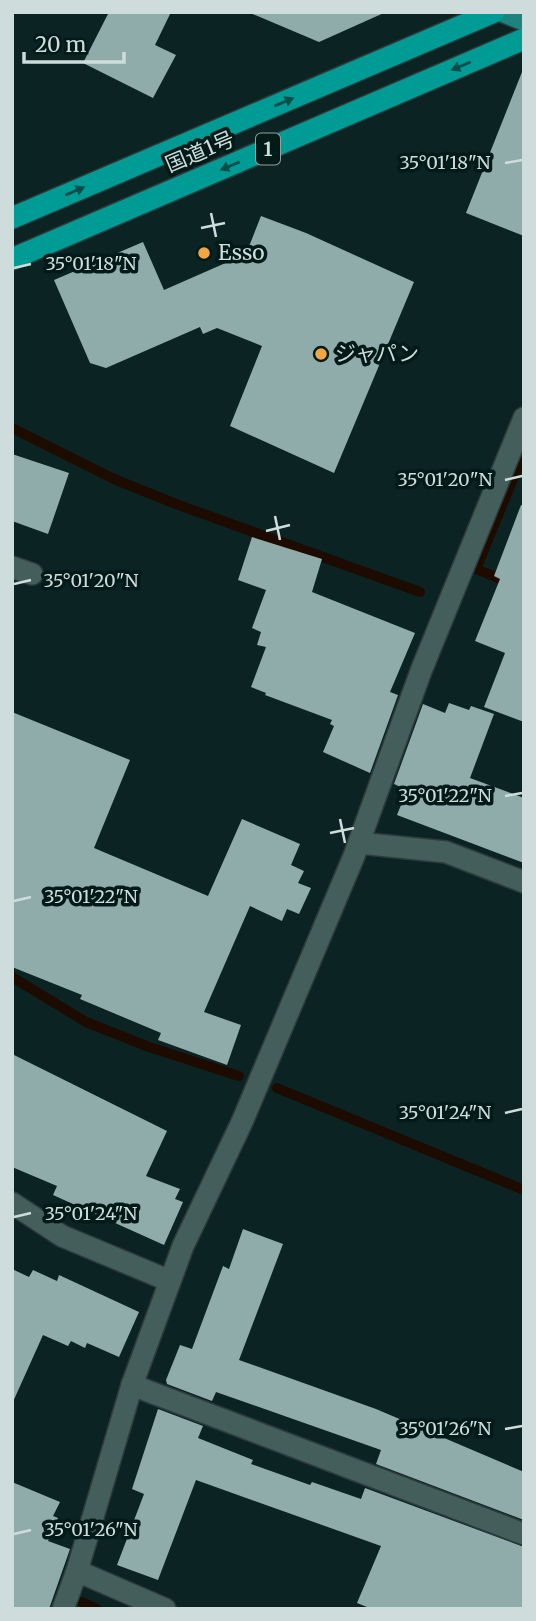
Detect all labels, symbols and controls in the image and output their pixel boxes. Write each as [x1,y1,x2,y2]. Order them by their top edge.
scale bar [24,21,124,65]
text: 20 m [35,31,87,58]
one-way arrow [451,60,471,72]
one-way arrow [274,96,295,107]
street label: 国道1号 [161,125,238,178]
road number: 1 [256,134,280,164]
text: 35°01'18"N [399,151,491,174]
one-way arrow [219,160,240,171]
one-way arrow [65,185,85,197]
place label: Esso [218,239,264,266]
marker: Esso [196,245,212,261]
text: 35°01'18"N [45,252,137,275]
place label: ジャパン [335,340,419,367]
marker: ジャパン [313,346,329,362]
text: 35°01'20"N [398,468,492,491]
text: 35°01'20"N [44,569,138,592]
text: 35°01'22"N [398,784,492,807]
text: 35°01'22"N [44,885,138,908]
text: 35°01'24"N [399,1101,491,1124]
text: 35°01'24"N [45,1202,137,1225]
text: 35°01'26"N [398,1417,492,1440]
text: 35°01'26"N [44,1518,138,1541]

